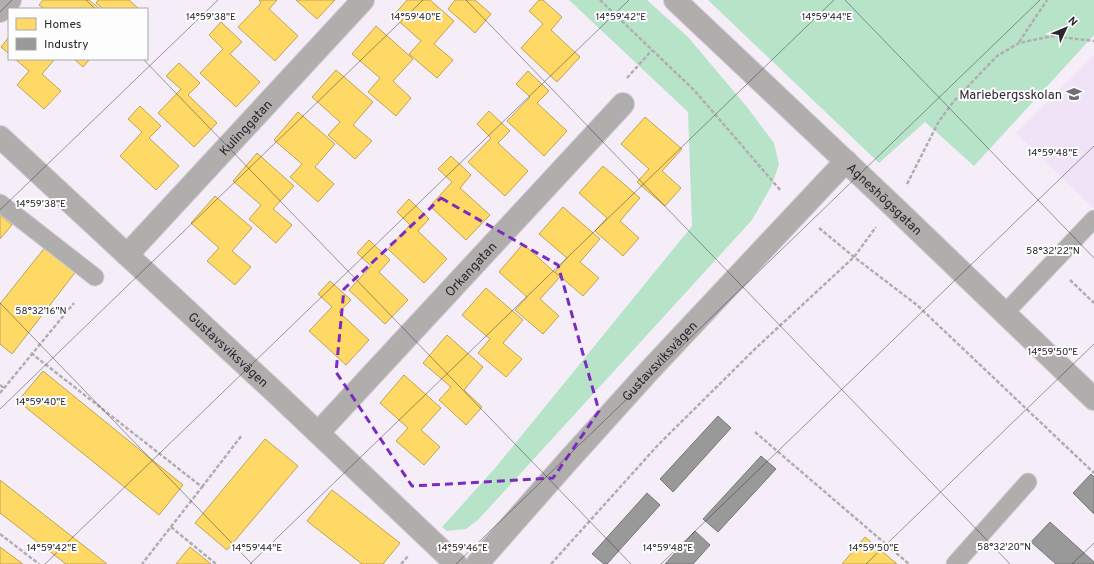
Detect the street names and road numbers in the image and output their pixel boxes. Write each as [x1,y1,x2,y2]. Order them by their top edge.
street label: Kulinggatan [217,97,276,160]
street label: Agneshögsgatan [843,160,925,240]
street label: Orkangatan [442,239,501,301]
street label: Gustavsviksvägen [184,310,271,392]
street label: Gustavsviksvägen [620,319,702,405]

